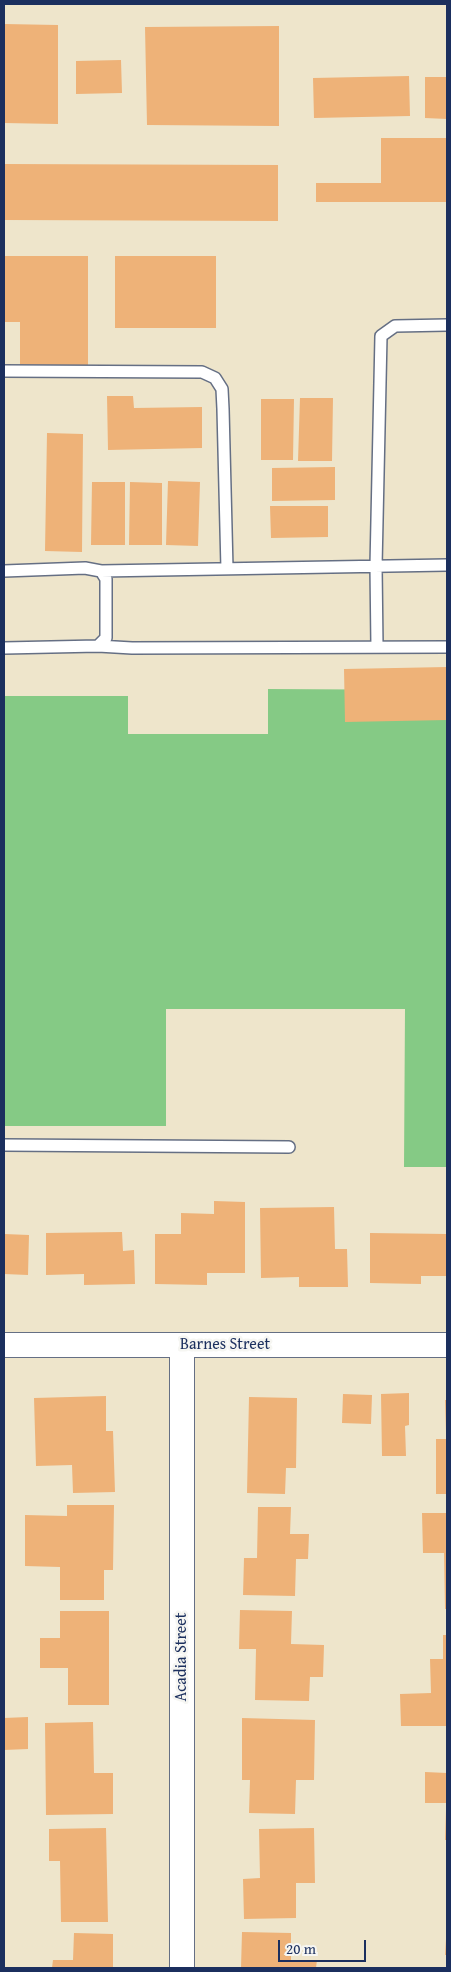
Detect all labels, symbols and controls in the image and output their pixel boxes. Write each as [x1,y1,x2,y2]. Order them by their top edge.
street label: Barnes Street [180,1335,270,1355]
street label: Acadia Street [172,1613,192,1701]
scale bar [281,1930,368,1962]
text: 20 m [286,1938,316,1959]

